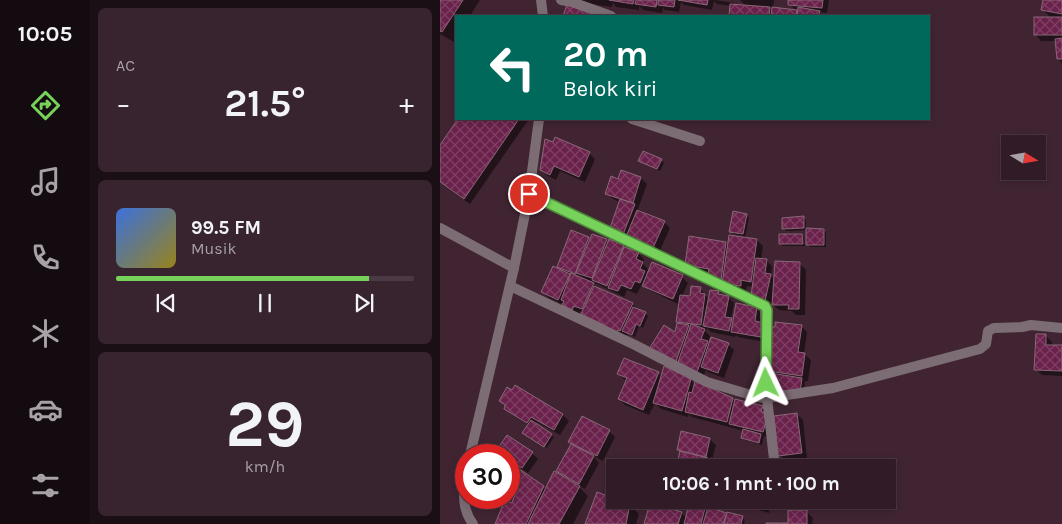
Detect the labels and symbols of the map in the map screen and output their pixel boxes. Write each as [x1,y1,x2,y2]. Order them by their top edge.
north arrow [1001,135,1046,180]
pin [508,173,550,215]
position arrow [739,356,791,408]
speed limit sign: 30 [455,444,520,509]

